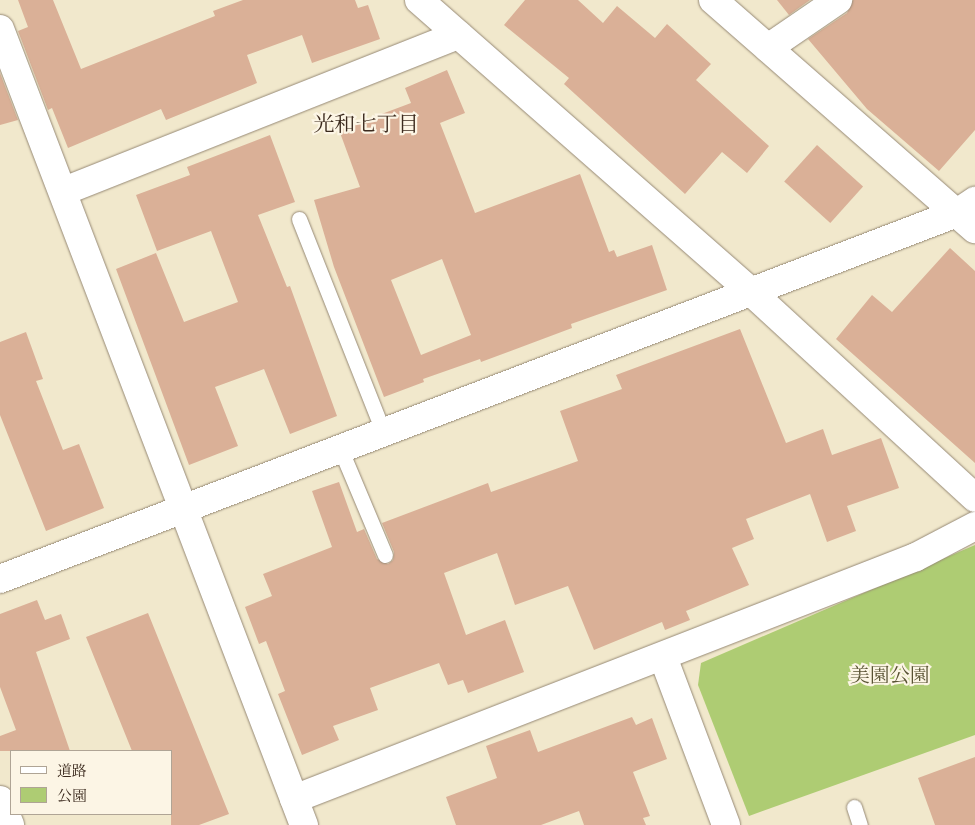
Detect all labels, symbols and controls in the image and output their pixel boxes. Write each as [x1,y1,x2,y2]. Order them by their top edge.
district label: 光和七丁目 [314,111,418,137]
park label: 美園公園 [850,663,930,687]
legend [10,750,172,815]
text: 道路 [57,761,87,780]
text: 公園 [57,786,87,805]

